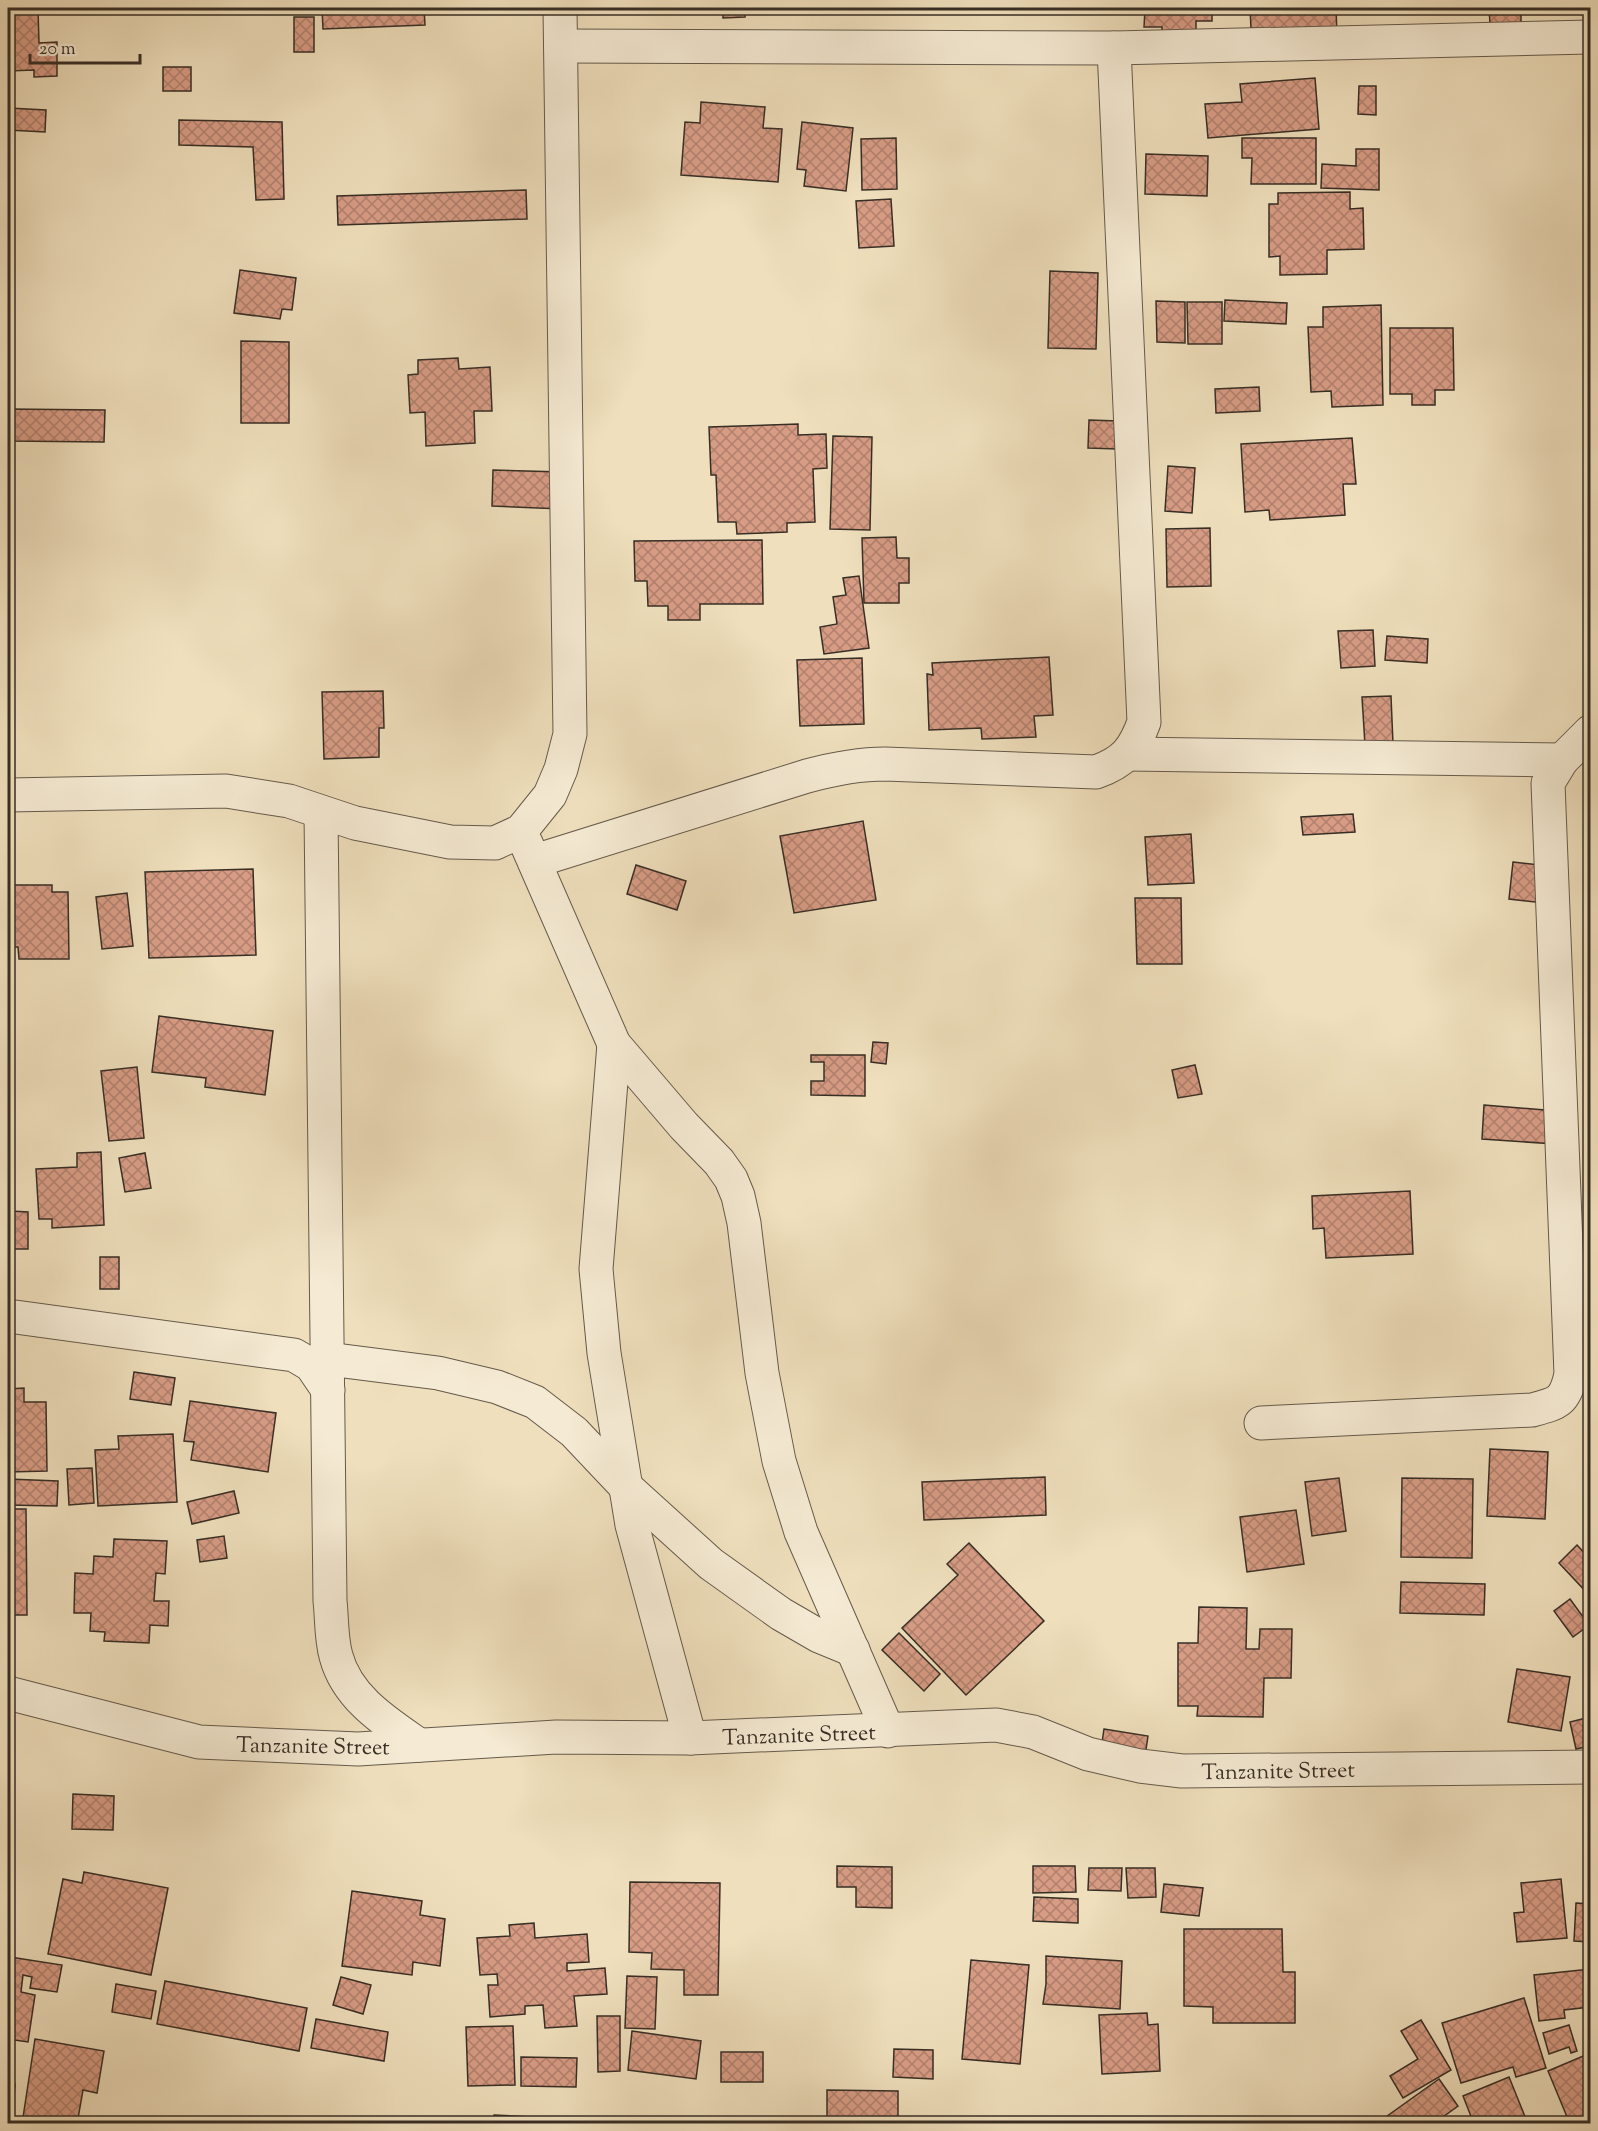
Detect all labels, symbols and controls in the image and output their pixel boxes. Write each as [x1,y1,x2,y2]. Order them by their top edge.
scale bar [30,27,140,65]
text: 20 m [39,37,76,63]
street label: Tanzanite Street [722,1718,877,1756]
street label: Tanzanite Street [236,1731,390,1765]
street label: Tanzanite Street [1201,1756,1356,1790]

